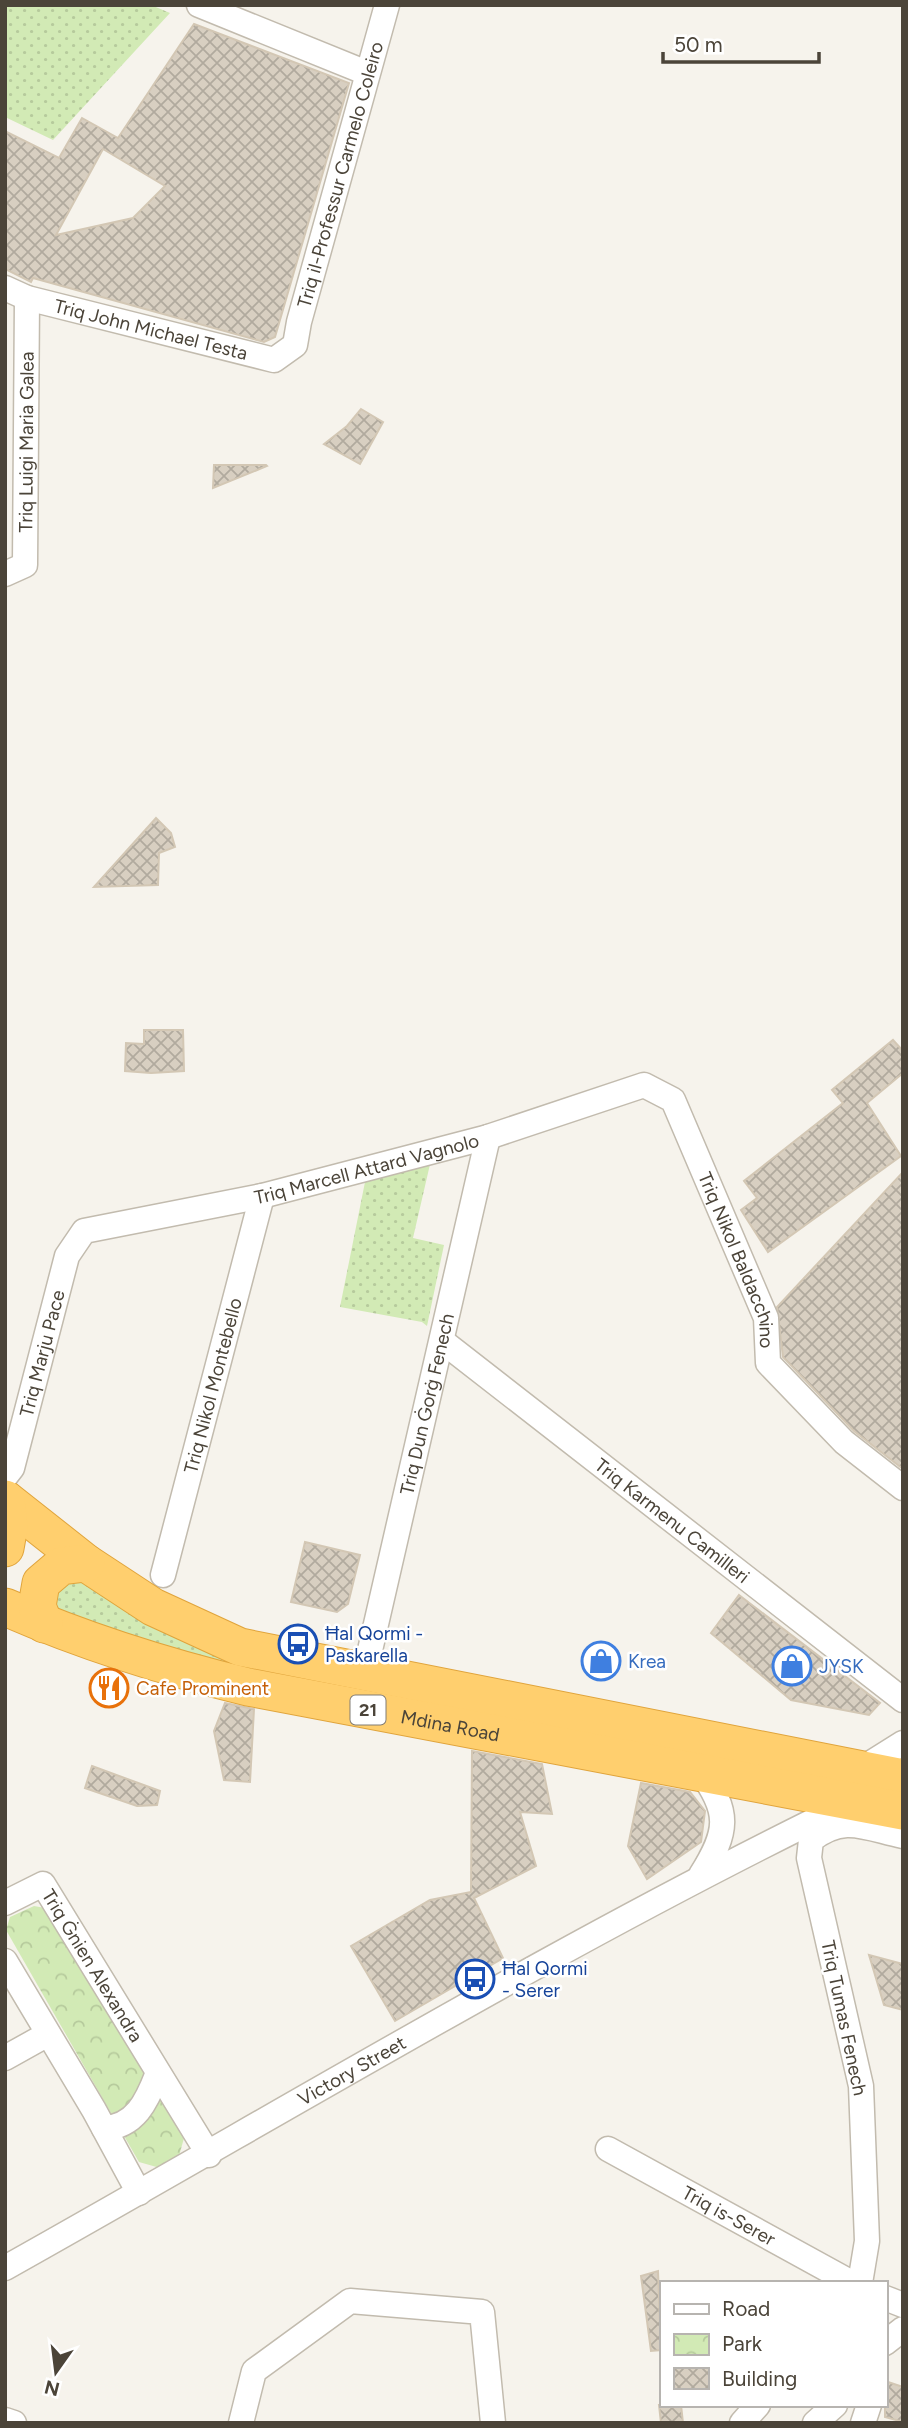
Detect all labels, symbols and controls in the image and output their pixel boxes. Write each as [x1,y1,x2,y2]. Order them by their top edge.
scale bar [663,21,819,65]
text: 50 m [674,32,723,57]
street label: Triq il-Professur Carmelo Coleiro [292,39,388,310]
street label: Triq John Michael Testa [52,294,250,364]
street label: Triq Luigi Maria Galea [14,351,38,532]
street label: Triq Marcell Attard Vagnolo [252,1128,481,1209]
street label: Triq Nikol Baldacchino [694,1168,779,1349]
street label: Triq Marju Pace [14,1287,69,1419]
street label: Triq Nikol Montebello [179,1295,246,1476]
street label: Triq Dun Ġorġ Fenech [395,1311,459,1497]
street label: Triq Karmenu Camilleri [590,1453,754,1588]
place label: Ħal Qormi - Paskarella [325,1622,423,1667]
bus stop icon: Ħal Qormi - Paskarella [277,1623,319,1665]
shop icon: Krea [580,1640,622,1682]
shop icon: JYSK [771,1645,813,1687]
place label: Krea [628,1650,666,1673]
place label: JYSK [819,1655,864,1678]
restaurant icon: Cafe Prominent [88,1667,130,1709]
place label: Cafe Prominent [136,1677,269,1700]
road number: 21 [350,1695,386,1724]
street label: Mdina Road [399,1705,502,1746]
street label: Triq Ġnien Alexandra [37,1885,148,2046]
street label: Triq Tumas Fenech [816,1938,872,2098]
place label: Ħal Qormi - Serer [502,1957,588,2002]
bus stop icon: Ħal Qormi - Serer [454,1958,496,2000]
street label: Victory Street [294,2031,410,2110]
street label: Triq is-Serer [678,2181,780,2250]
legend [660,2281,887,2407]
text: Road [722,2296,770,2321]
text: Park [722,2331,763,2356]
north arrow [21,2337,91,2407]
text: Building [722,2366,797,2391]
text: N [42,2375,62,2401]

